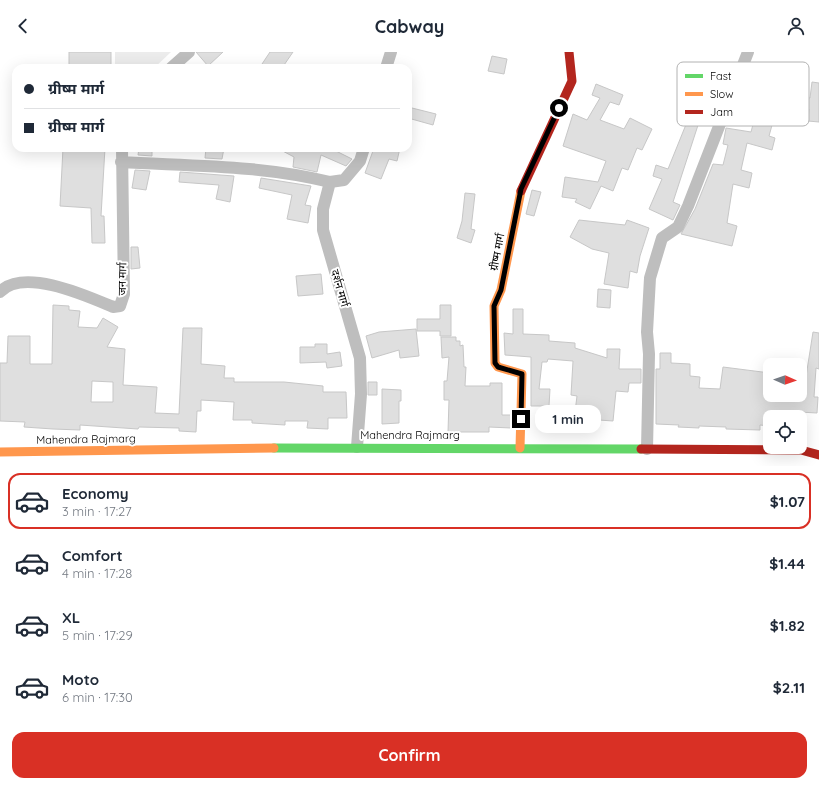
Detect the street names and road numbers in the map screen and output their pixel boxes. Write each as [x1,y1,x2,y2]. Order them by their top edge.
street label: ग्रीष्म मार्ग [487,231,508,272]
street label: जन मार्ग [115,261,129,296]
street label: दर्शन मार्ग [328,268,352,309]
street label: Mahendra Rajmarg [360,428,460,442]
street label: Mahendra Rajmarg [36,431,136,447]

